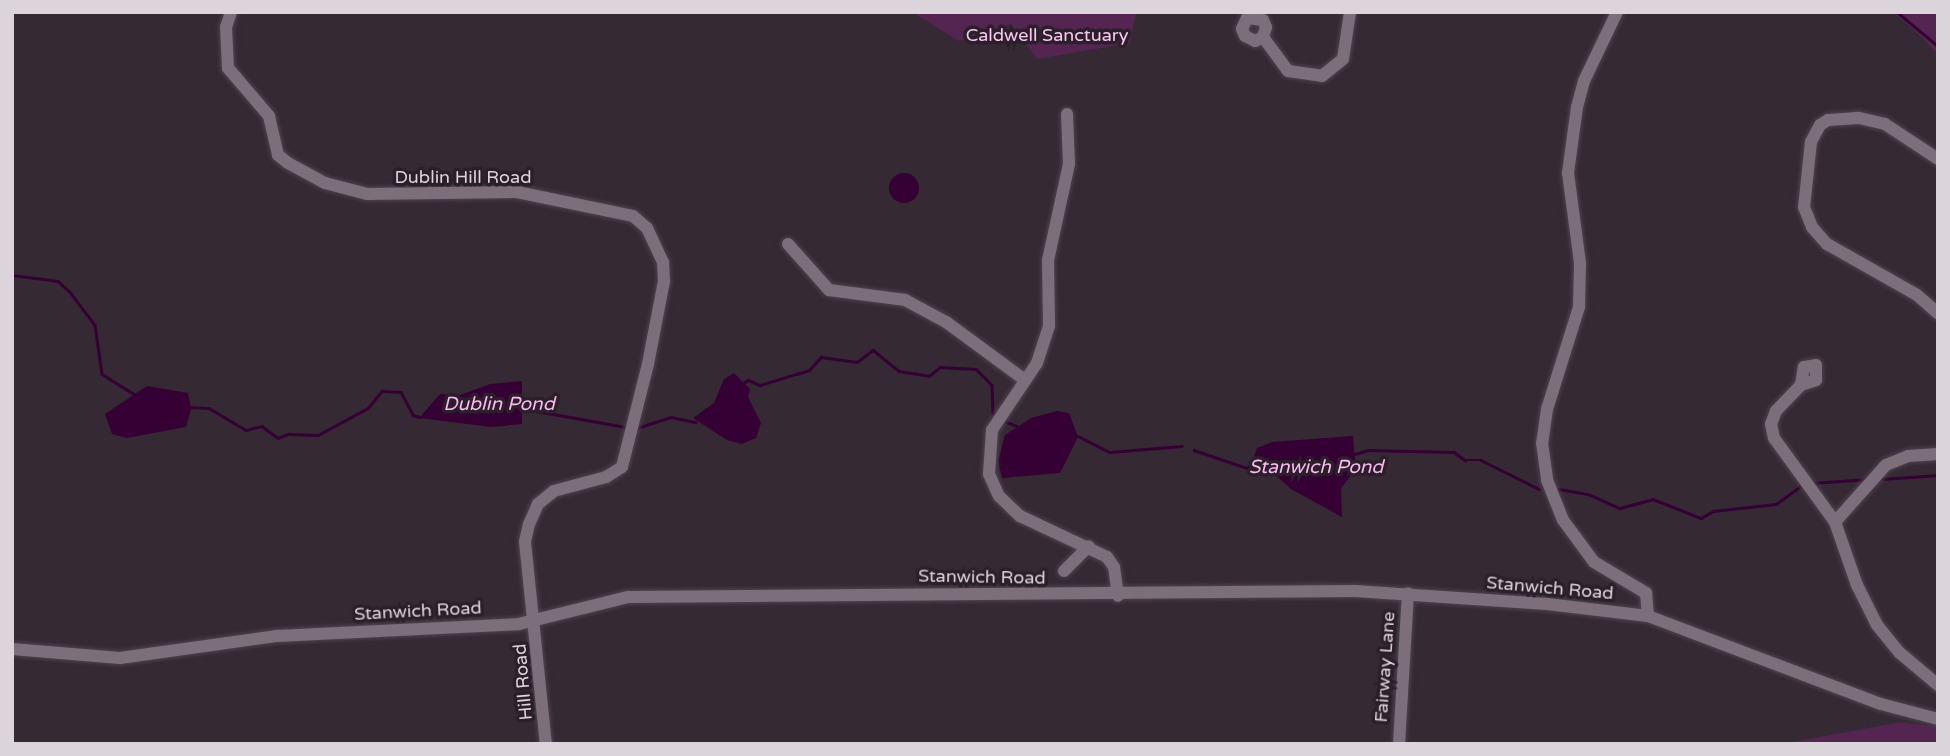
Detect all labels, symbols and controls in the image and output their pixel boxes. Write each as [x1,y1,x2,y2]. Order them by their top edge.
park label: Caldwell Sanctuary [966,24,1128,46]
street label: Dublin Hill Road [394,166,532,188]
water label: Dublin Pond [443,394,555,416]
water label: Stanwich Pond [1249,457,1383,479]
street label: Stanwich Road [918,565,1046,589]
street label: Stanwich Road [1485,572,1615,604]
street label: Stanwich Road [354,597,482,625]
street label: Fairway Lane [1370,611,1400,723]
street label: Hill Road [509,643,537,721]

